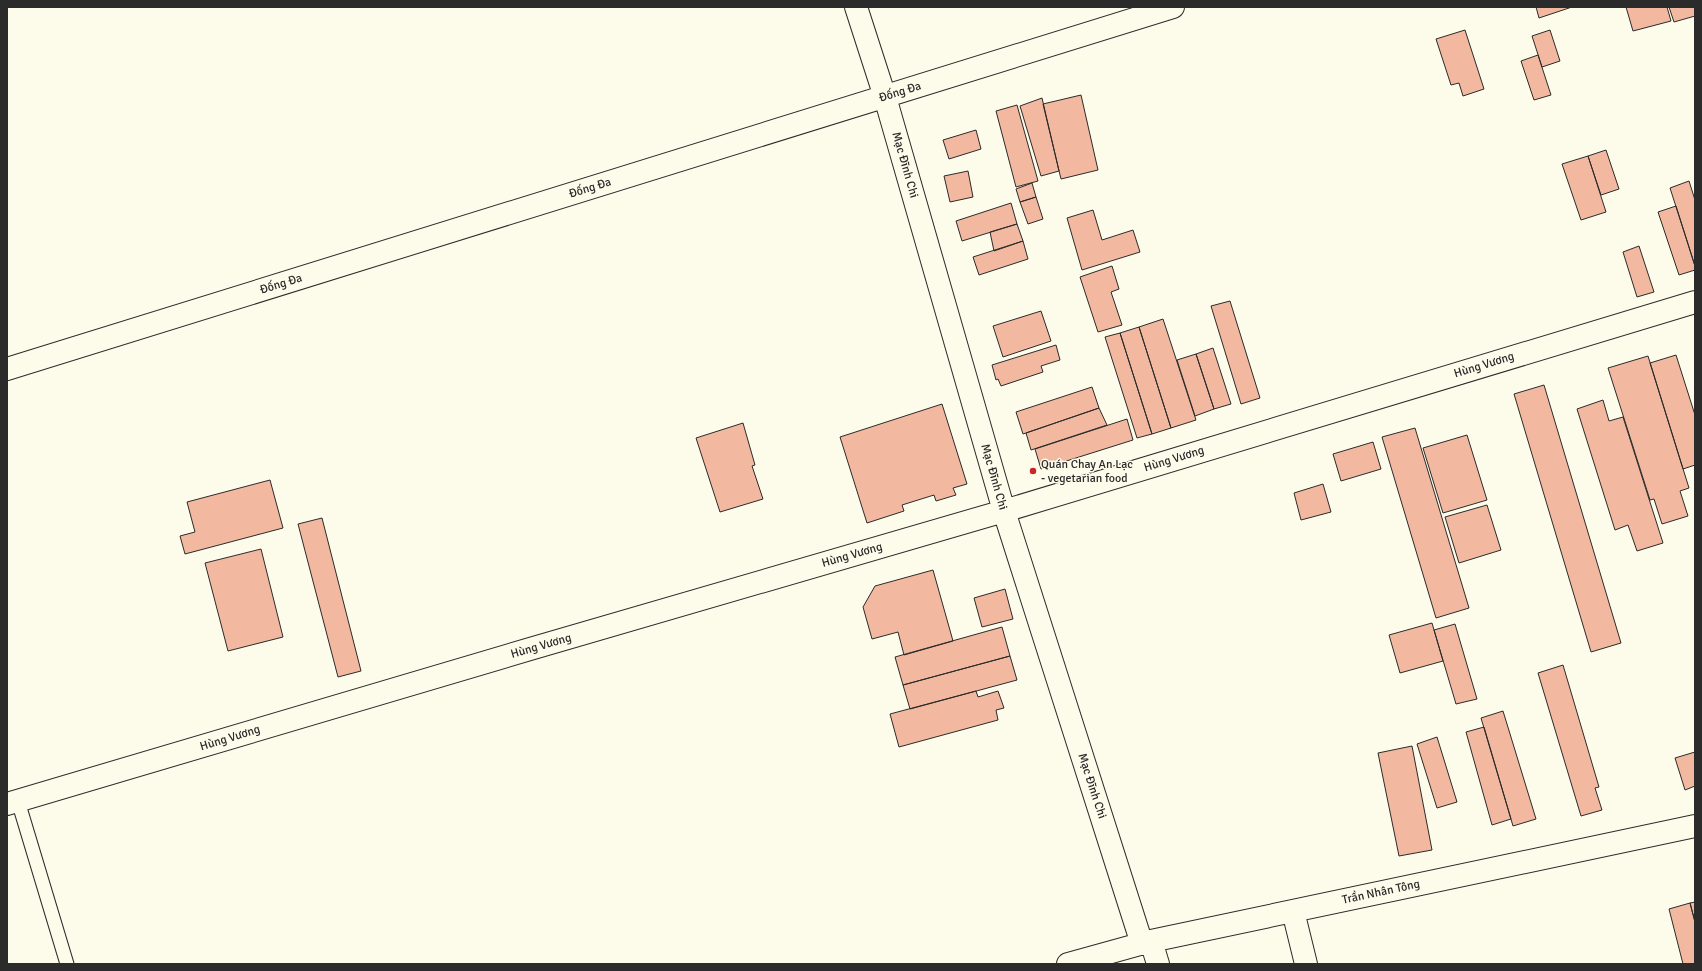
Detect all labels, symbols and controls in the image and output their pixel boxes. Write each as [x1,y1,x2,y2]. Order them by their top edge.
street label: Đống Đa [877,78,923,106]
street label: Mạc Đĩnh Chi [888,130,922,200]
street label: Đống Đa [567,174,613,202]
street label: Đống Đa [258,270,304,298]
street label: Hùng Vương [1452,349,1516,381]
street label: Mạc Đĩnh Chi [977,442,1011,512]
street label: Hùng Vương [1142,443,1206,475]
place label: Quán Chay An Lạc - vegetarian food [1041,457,1133,486]
marker: Quán Chay An Lạc - vegetarian food [1028,466,1038,476]
street label: Hùng Vương [820,539,884,571]
street label: Hùng Vương [509,630,573,662]
street label: Hùng Vương [198,722,262,754]
street label: Mạc Đĩnh Chi [1074,751,1110,821]
street label: Trần Nhân Tông [1341,876,1421,908]

